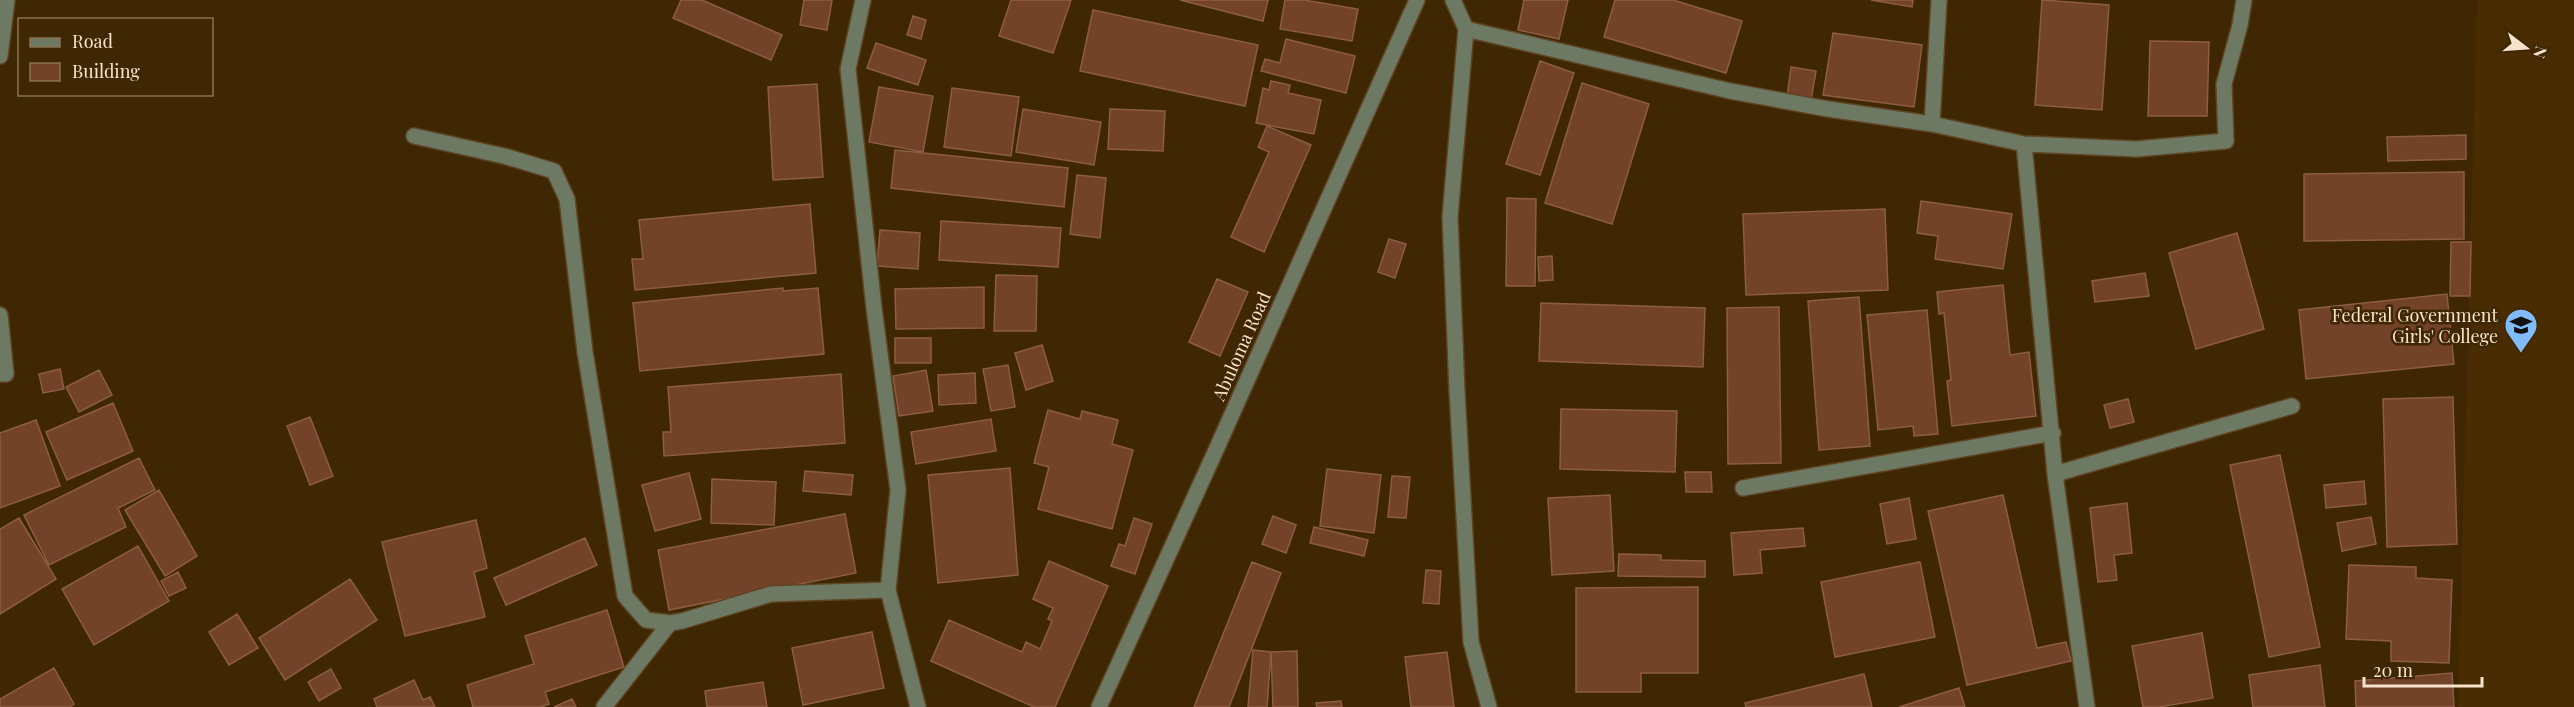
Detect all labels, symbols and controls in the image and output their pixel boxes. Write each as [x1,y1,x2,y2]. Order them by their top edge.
legend [18,18,213,96]
north arrow [2496,18,2556,78]
text: Road [72,29,113,53]
text: N [2529,44,2553,62]
text: Building [72,59,140,83]
street label: Abuloma Road [1206,287,1276,405]
place label: Federal Government Girls' College [2332,303,2499,348]
school or university icon: Federal Government Girls' College [2503,307,2539,354]
scale bar [2364,650,2482,688]
text: 20 m [2373,658,2413,682]

